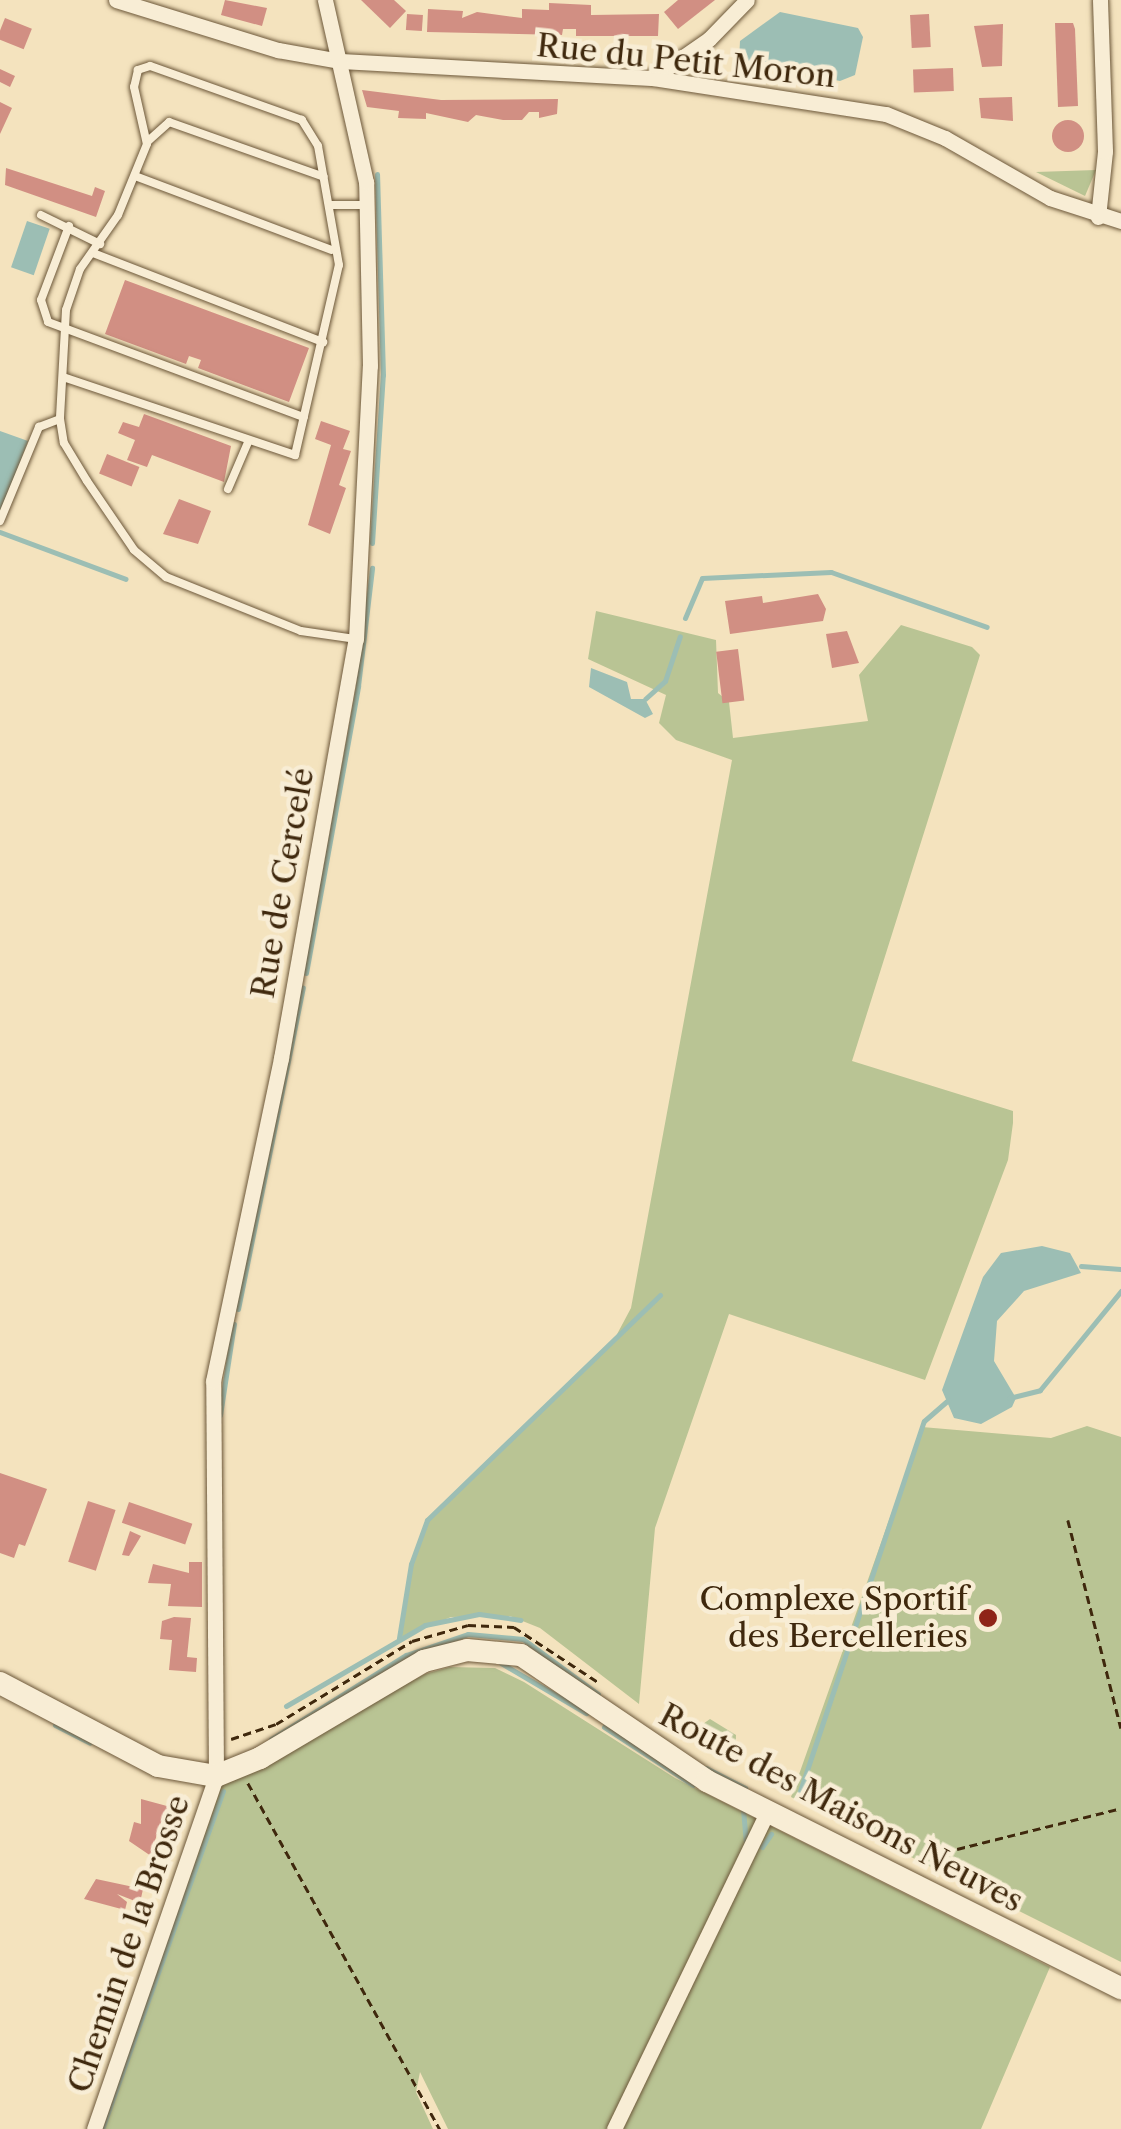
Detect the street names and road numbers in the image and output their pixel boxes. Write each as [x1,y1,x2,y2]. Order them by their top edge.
street label: Rue du Petit Moron [535,26,837,96]
street label: Rue de Cercelé [244,765,322,1001]
street label: Route des Maisons Neuves [653,1696,1029,1920]
street label: Chemin de la Brosse [60,1790,198,2098]

